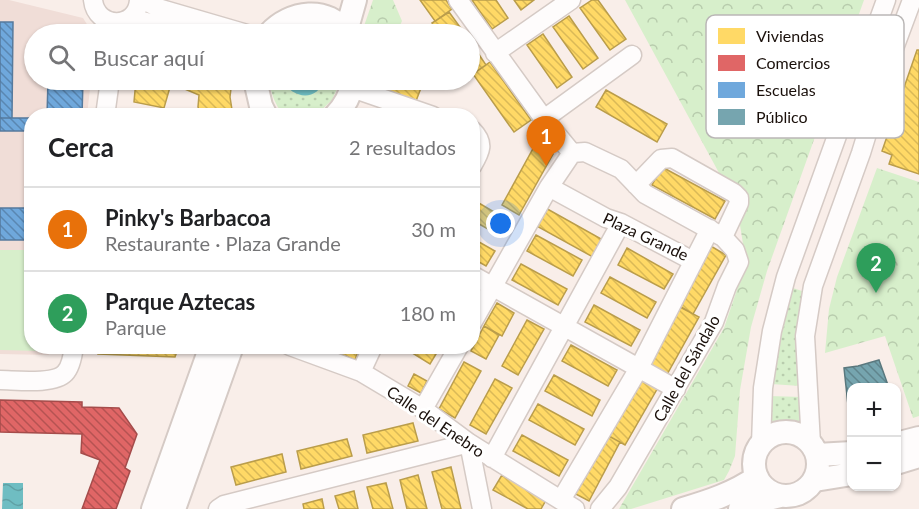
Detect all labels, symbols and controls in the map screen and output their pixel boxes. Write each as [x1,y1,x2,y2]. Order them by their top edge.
legend [706,15,904,138]
search box [24,24,480,90]
text: Viviendas [756,26,824,45]
icon: search [45,41,78,74]
text: Buscar aquí [93,44,204,71]
text: Comercios [756,53,830,72]
text: Escuelas [756,80,816,99]
text: Público [756,107,808,126]
pin: 1 [526,116,566,166]
text: Cerca [48,131,114,163]
text: 2 resultados [349,135,456,159]
text: Pinky's Barbacoa [105,204,271,231]
street label: Plaza Grande [600,208,692,264]
your location [486,209,515,238]
text: 1 [62,217,73,241]
text: 30 m [411,217,456,241]
text: Restaurante · Plaza Grande [105,231,341,255]
pin: 2 [856,244,896,293]
text: Parque Aztecas [105,288,255,315]
text: 2 [62,301,73,325]
text: 180 m [400,301,456,325]
street label: Calle del Sándalo [649,311,723,425]
text: Parque [105,315,166,339]
street label: Calle del Enebro [383,381,489,461]
map controls [847,383,901,491]
button: + [847,383,901,437]
button: − [847,437,901,491]

